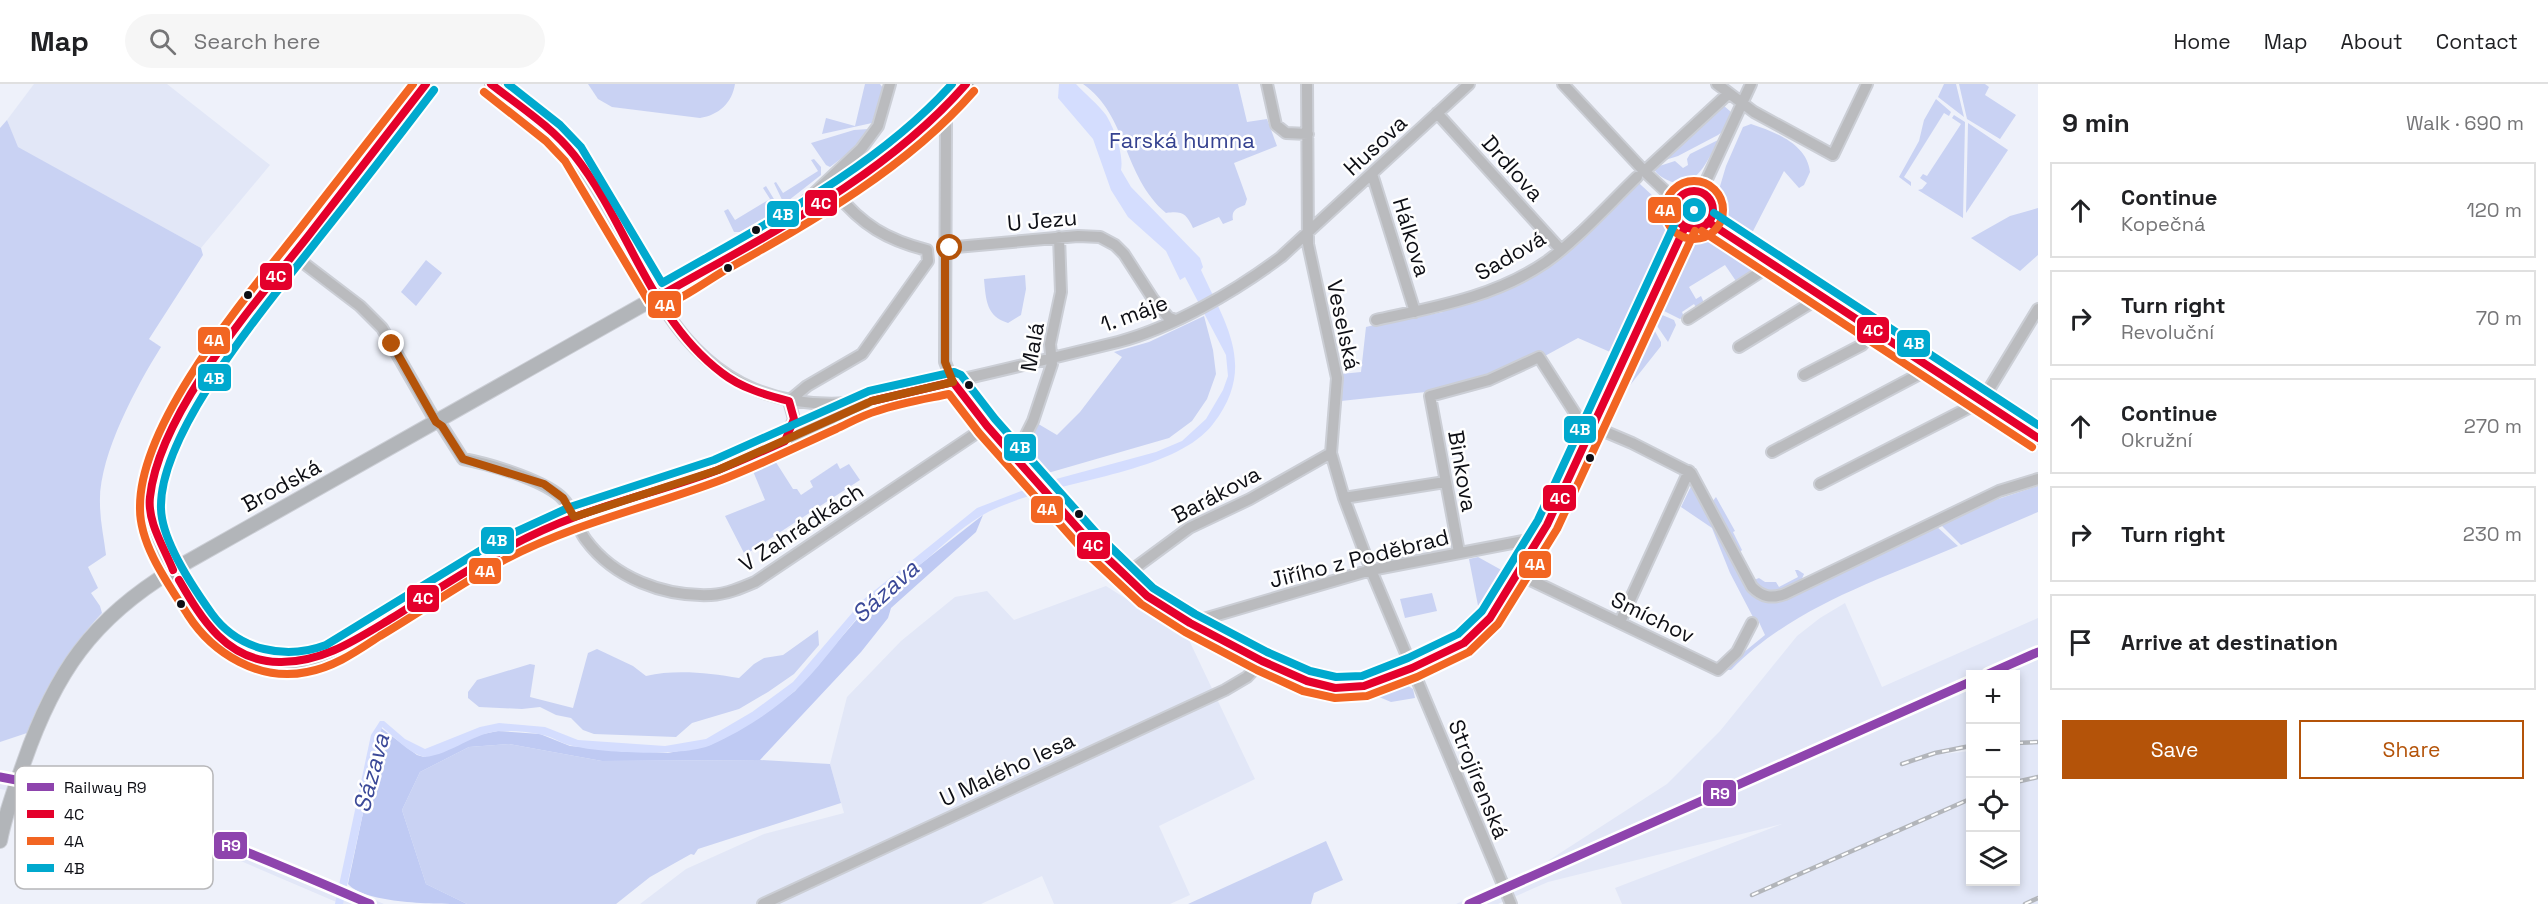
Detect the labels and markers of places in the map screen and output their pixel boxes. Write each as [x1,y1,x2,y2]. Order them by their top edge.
unlabelled marker [750,224,762,236]
unlabelled marker [722,262,734,274]
unlabelled marker [242,289,254,301]
unlabelled marker [963,379,975,391]
unlabelled marker [1584,452,1596,464]
unlabelled marker [1073,508,1085,520]
unlabelled marker [175,598,187,610]

